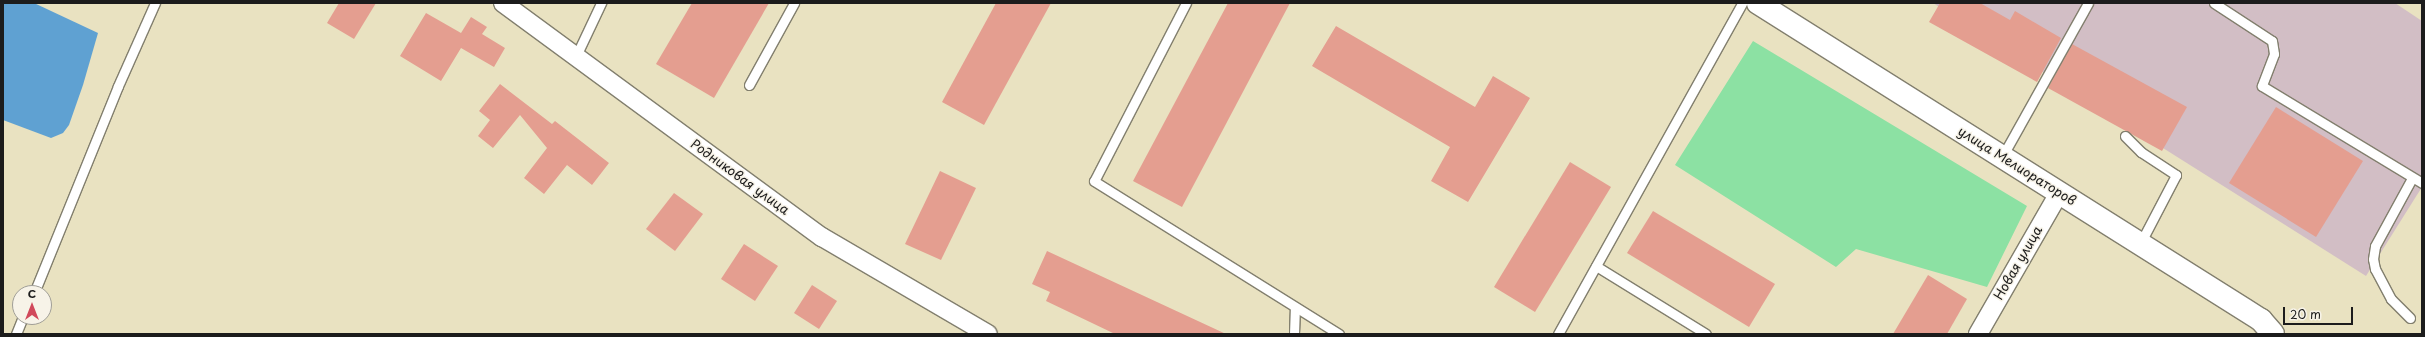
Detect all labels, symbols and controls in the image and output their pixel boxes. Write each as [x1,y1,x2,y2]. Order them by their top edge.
street label: улица Мелиораторов [1955,123,2079,209]
street label: Родниковая улица [687,136,793,218]
street label: Новая улица [1990,223,2046,303]
north arrow [12,285,52,325]
text: С [28,285,36,302]
scale bar [2285,299,2355,325]
text: 20 m [2290,305,2321,323]

